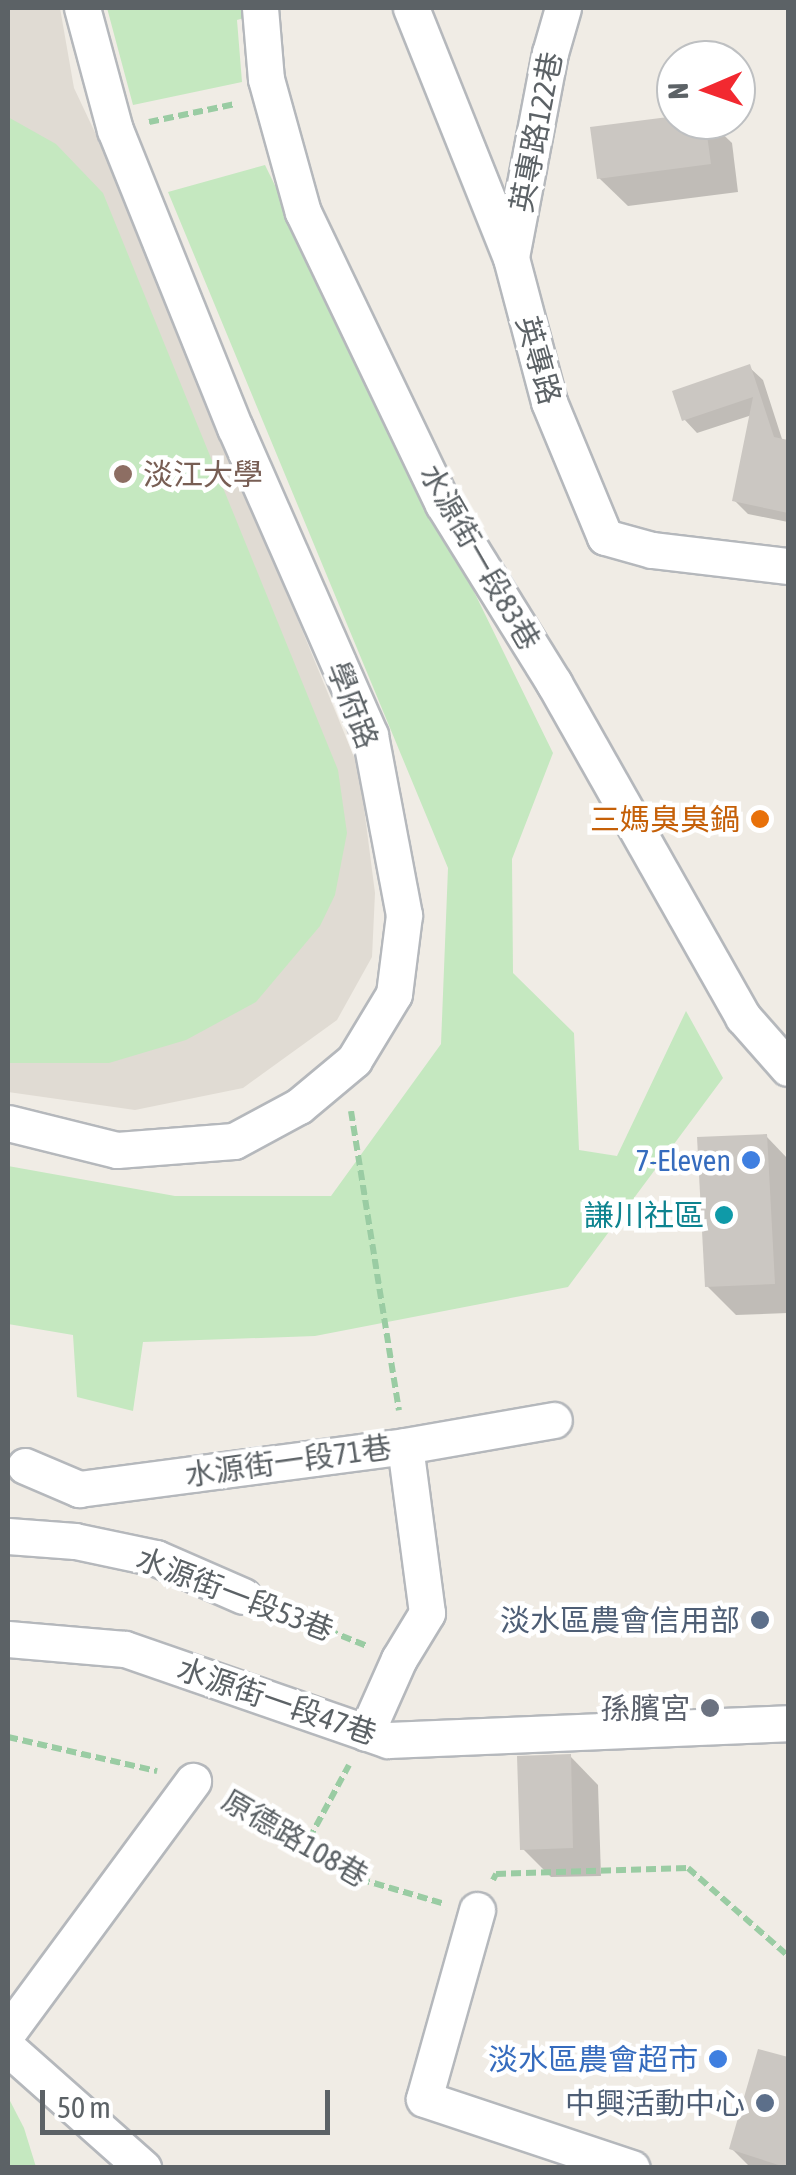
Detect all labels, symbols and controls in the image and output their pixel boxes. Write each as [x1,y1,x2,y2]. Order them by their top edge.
north arrow [656,40,756,140]
street label: 英專路122巷 [503,49,569,215]
text: N [662,82,694,100]
street label: 英專路 [509,312,569,408]
place label: 淡江大學 [143,456,263,492]
street label: 水源街一段83巷 [412,458,548,656]
marker: 淡江大學 [112,463,134,485]
street label: 學府路 [320,657,386,753]
place label: 三媽臭臭鍋 [590,801,740,837]
marker: 三媽臭臭鍋 [749,808,771,830]
place label: 7-Eleven [635,1142,731,1178]
marker: 7-Eleven [740,1149,762,1171]
place label: 謙川社區 [584,1197,704,1233]
marker: 謙川社區 [713,1204,735,1226]
street label: 水源街一段71巷 [182,1429,394,1493]
street label: 水源街一段53巷 [131,1540,339,1648]
place label: 淡水區農會信用部 [500,1602,740,1638]
marker: 淡水區農會信用部 [749,1609,771,1631]
street label: 水源街一段47巷 [173,1650,381,1752]
place label: 孫臏宮 [600,1690,690,1726]
marker: 孫臏宮 [699,1697,721,1719]
street label: 原德路108巷 [216,1782,374,1894]
place label: 淡水區農會超市 [488,2041,698,2077]
marker: 淡水區農會超市 [707,2048,729,2070]
scale bar [45,2070,335,2132]
place label: 中興活動中心 [565,2085,745,2121]
text: 50 m [57,2090,111,2124]
marker: 中興活動中心 [754,2092,776,2114]

